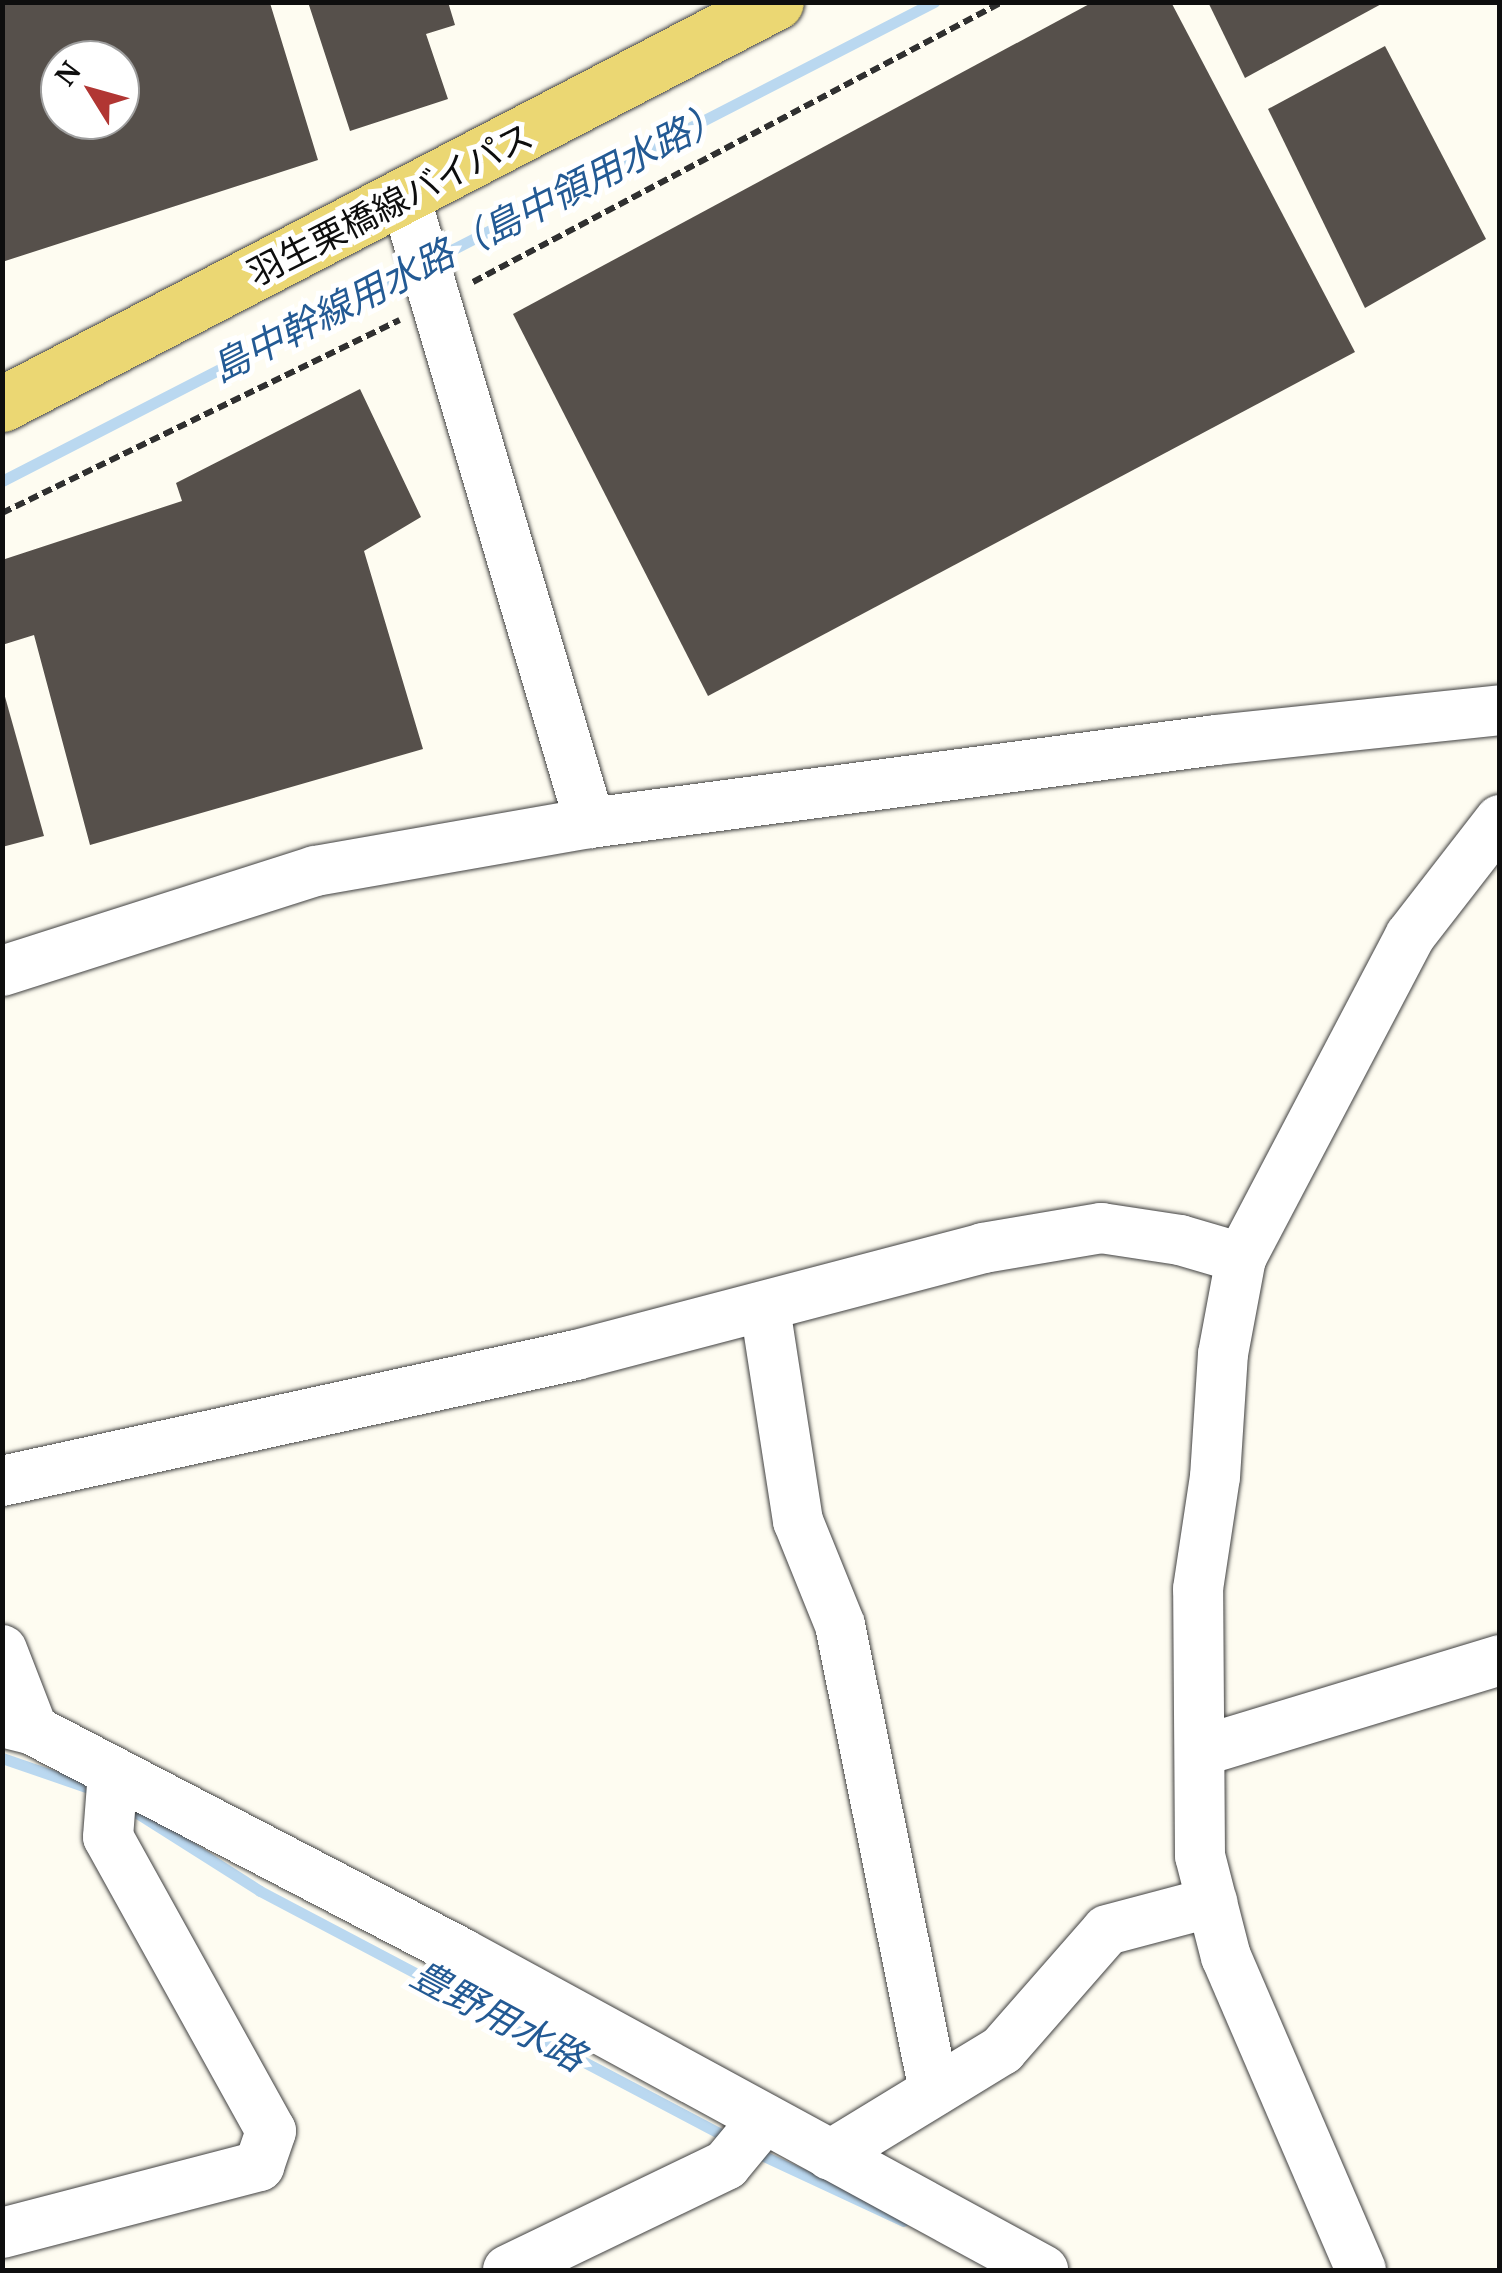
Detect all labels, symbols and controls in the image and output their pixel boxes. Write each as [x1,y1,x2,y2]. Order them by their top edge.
north arrow [40,40,140,140]
text: N [46,53,88,92]
water label: 島中幹線用水路（島中領用水路） [204,92,732,392]
street label: 羽生栗橋線バイパス [240,114,540,294]
water label: 豊野用水路 [403,1951,593,2081]

